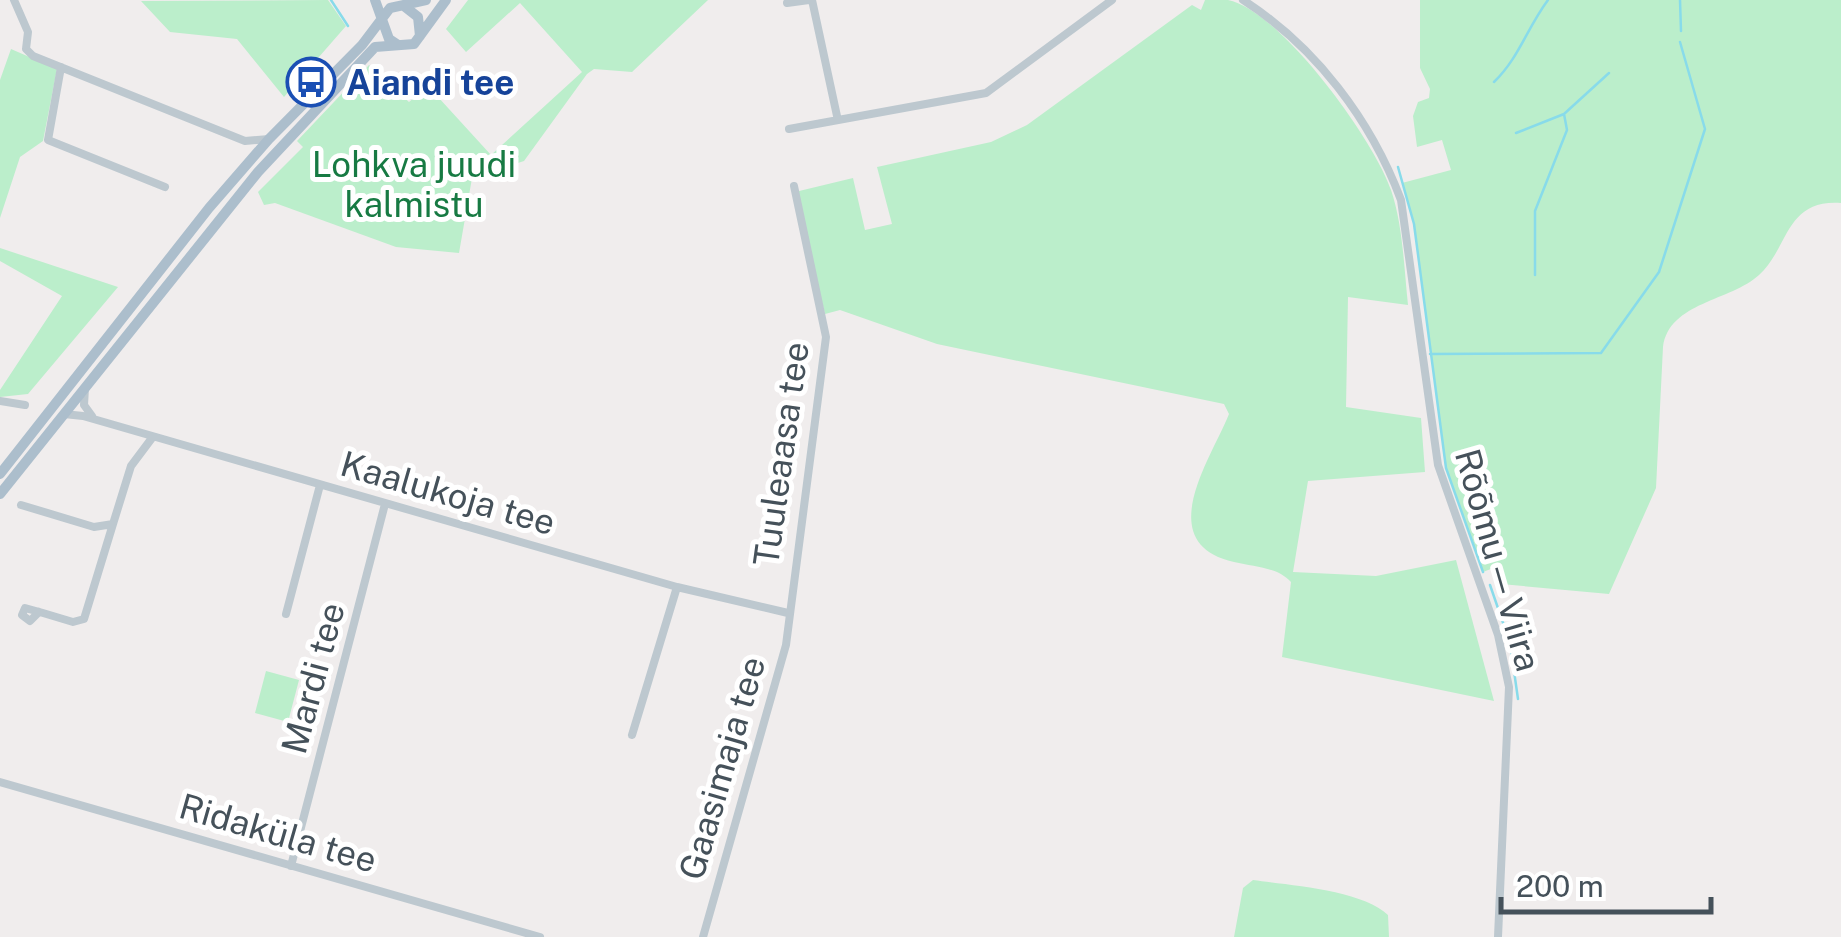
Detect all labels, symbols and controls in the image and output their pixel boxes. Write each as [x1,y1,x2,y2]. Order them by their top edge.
bus stop icon: Aiandi tee [285,56,337,108]
place label: Aiandi tee [346,62,514,103]
park label: Lohkva juudi kalmistu [312,144,516,225]
street label: Tuuleaasa tee [745,339,817,569]
street label: Kaalukoja tee [336,443,560,543]
street label: Rõõmu — Viira [1447,444,1549,676]
street label: Mardi tee [273,598,353,758]
street label: Gaasimaja tee [671,652,773,884]
street label: Ridaküla tee [175,785,381,881]
scale bar [1501,852,1711,914]
text: 200 m [1516,868,1604,904]

